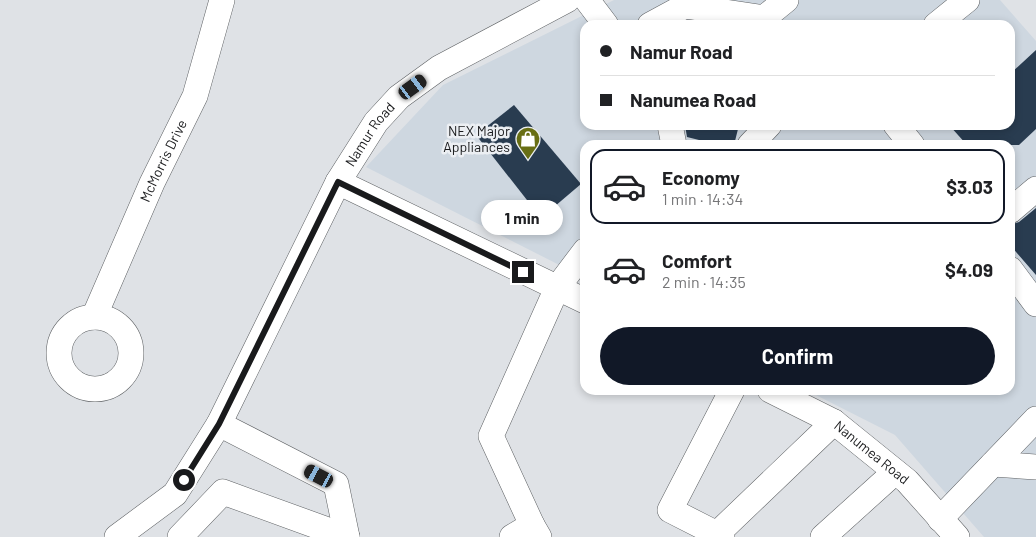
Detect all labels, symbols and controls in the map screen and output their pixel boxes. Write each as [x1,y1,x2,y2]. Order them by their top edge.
text: Namur Road [630,40,733,63]
car [396,72,429,102]
text: Nanumea Road [630,88,756,111]
street label: Namur Road [341,98,398,169]
street label: McMorris Drive [136,116,190,204]
place label: NEX Major Appliances [443,122,510,155]
shop icon: NEX Major Appliances [515,126,541,160]
icon: car [602,164,647,209]
text: Economy [662,166,740,189]
text: $3.03 [946,175,993,198]
text: 1 min · 14:34 [662,189,743,208]
callout: 1 min [482,200,564,234]
text: 1 min [504,208,540,227]
icon: car [602,247,647,292]
text: Comfort [662,249,732,272]
text: $4.09 [945,258,993,281]
route end [512,261,534,283]
text: 2 min · 14:35 [662,272,746,291]
button: Confirm [600,327,995,385]
street label: Nanumea Road [831,417,913,487]
car [302,462,335,490]
route start [173,469,195,491]

